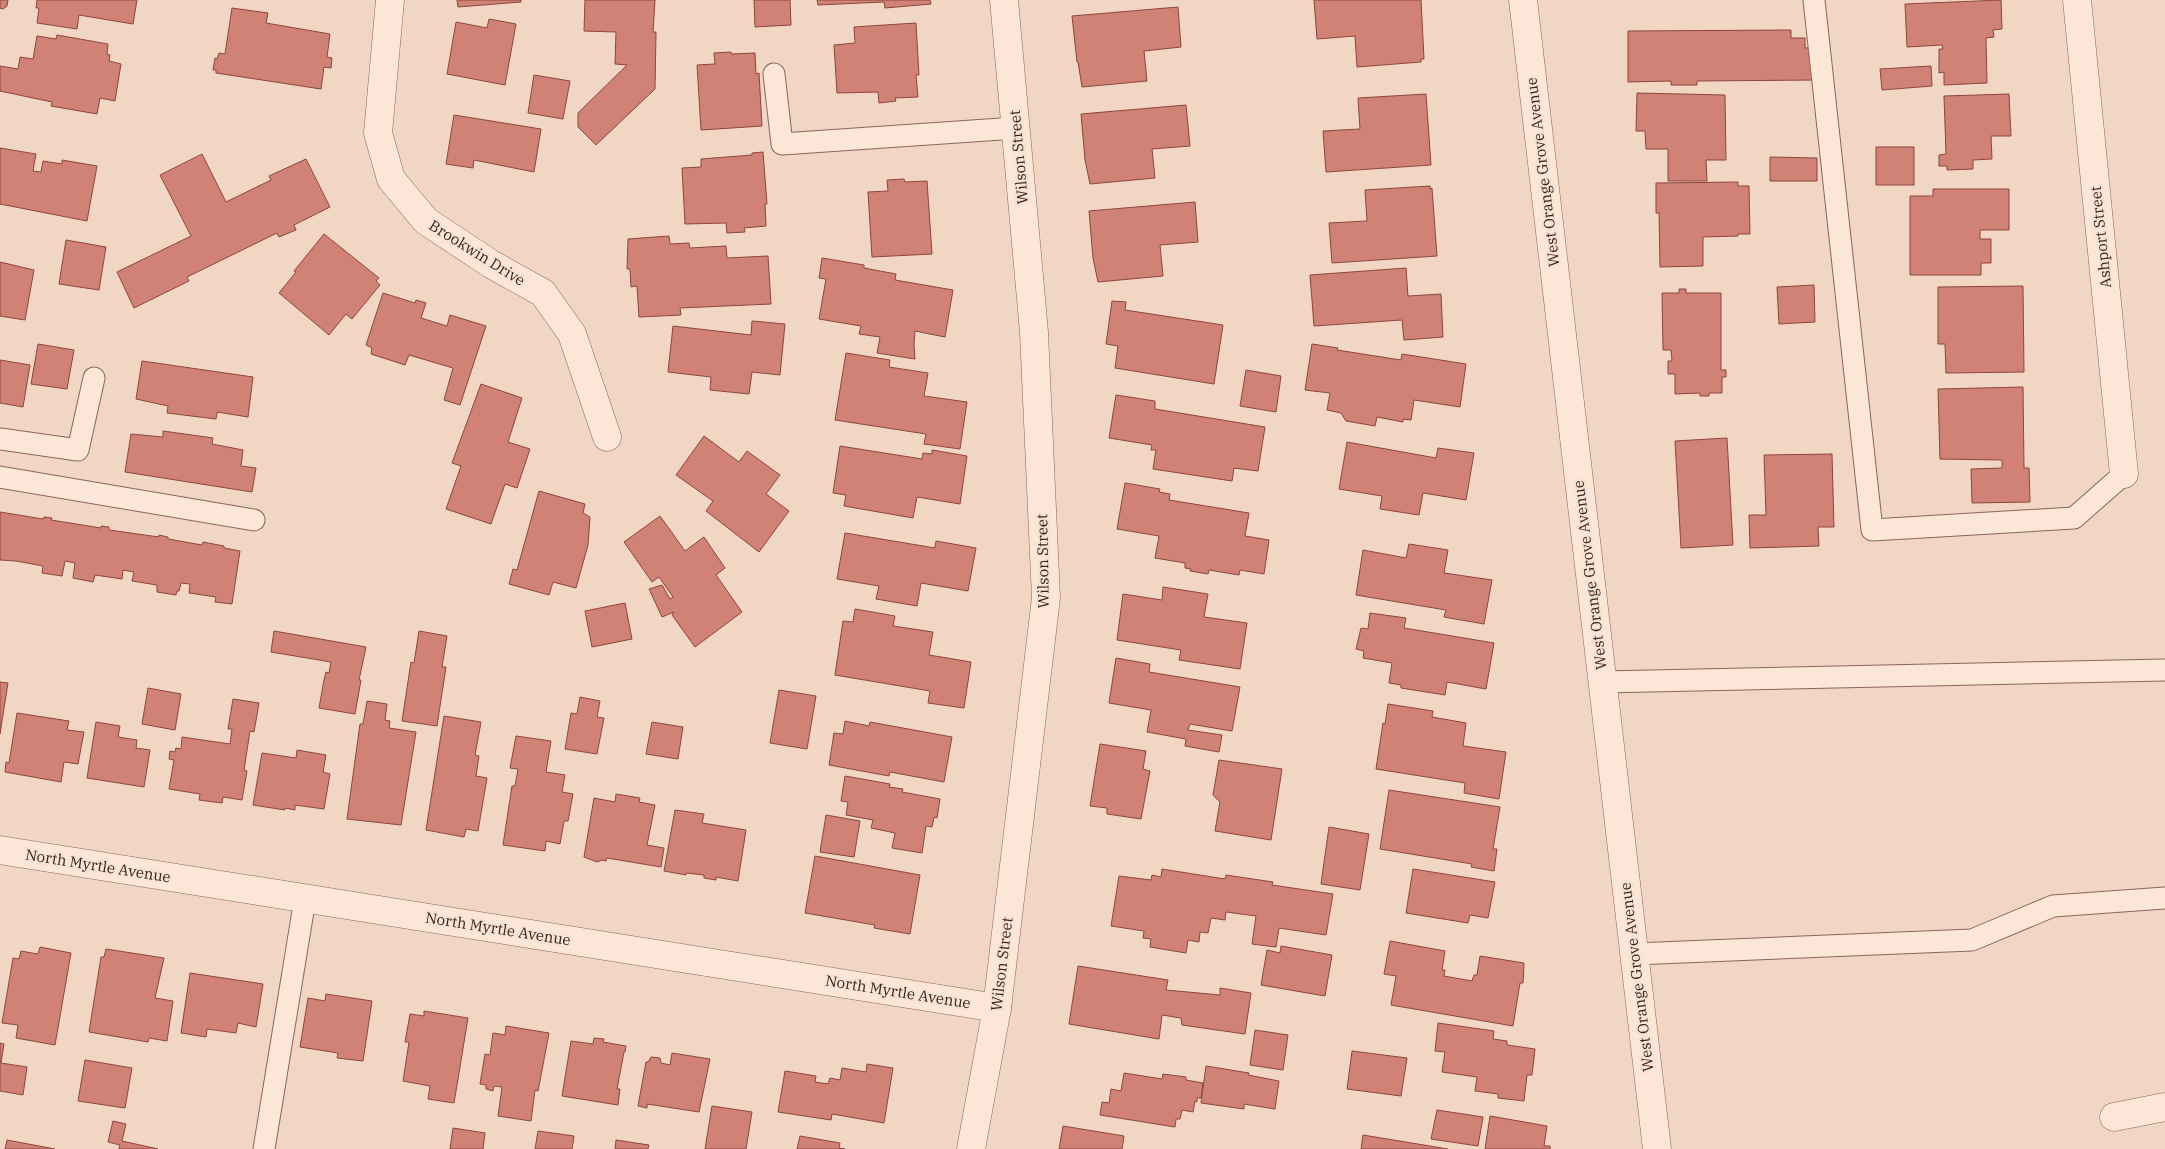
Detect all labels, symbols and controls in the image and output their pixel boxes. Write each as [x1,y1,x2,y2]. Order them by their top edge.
street label: West Orange Grove Avenue [1521,76,1564,268]
street label: Wilson Street [1005,109,1032,205]
street label: Ashport Street [2086,185,2115,289]
street label: Brookwin Drive [426,215,529,290]
street label: West Orange Grove Avenue [1568,479,1611,671]
street label: Wilson Street [1032,514,1053,608]
street label: North Myrtle Avenue [24,845,172,886]
street label: West Orange Grove Avenue [1615,881,1658,1073]
street label: North Myrtle Avenue [424,908,572,949]
street label: Wilson Street [986,916,1017,1012]
street label: North Myrtle Avenue [824,971,972,1012]

